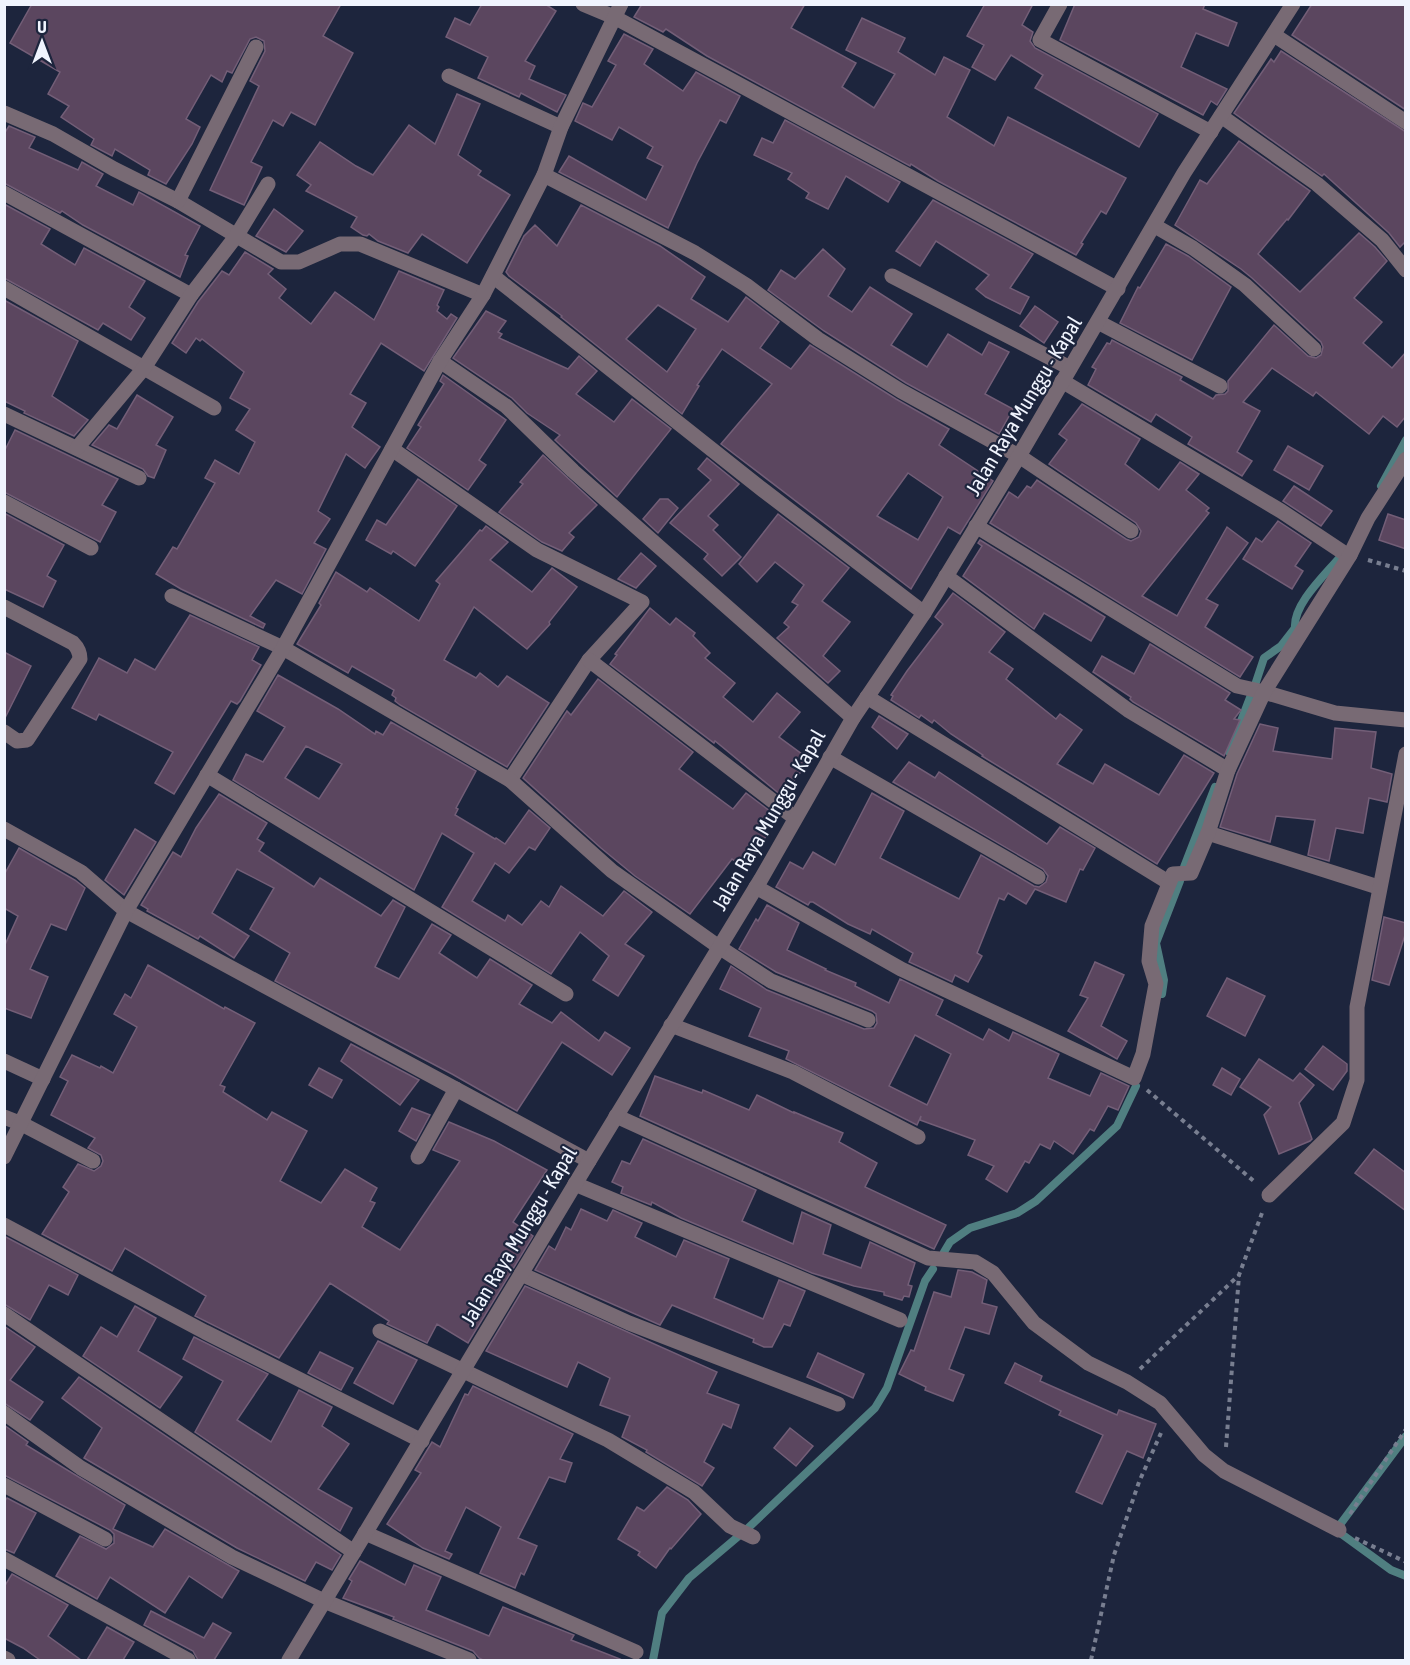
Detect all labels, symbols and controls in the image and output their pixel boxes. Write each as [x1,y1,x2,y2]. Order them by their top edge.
north arrow [12,12,72,72]
text: U [37,18,47,36]
street label: Jalan Raya Munggu - Kapal [960,311,1086,499]
street label: Jalan Raya Munggu - Kapal [707,725,830,914]
street label: Jalan Raya Munggu - Kapal [455,1141,581,1329]

